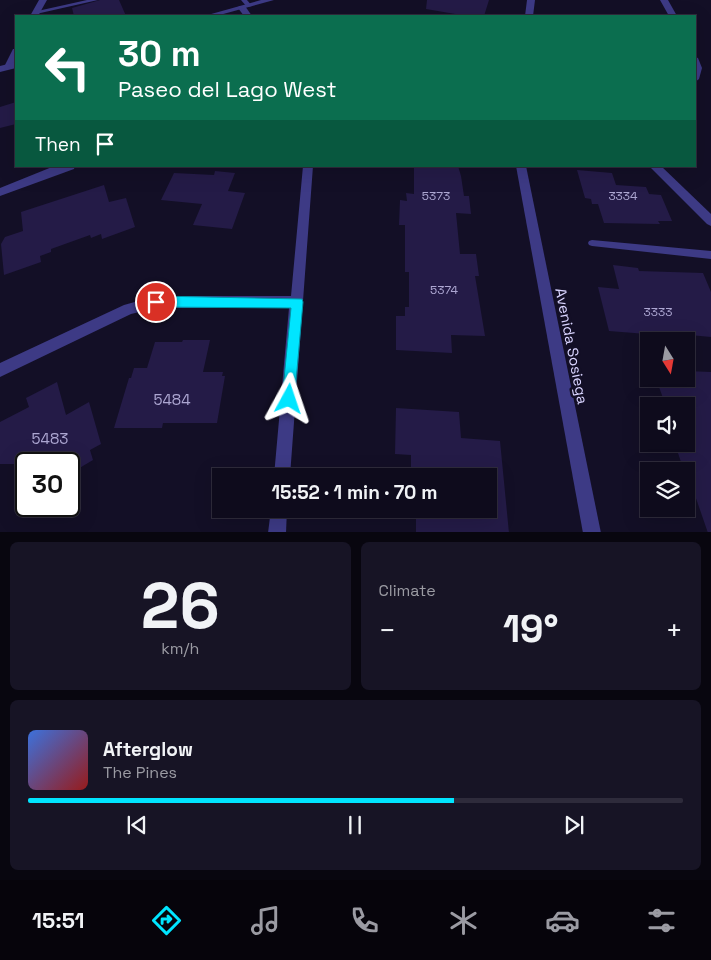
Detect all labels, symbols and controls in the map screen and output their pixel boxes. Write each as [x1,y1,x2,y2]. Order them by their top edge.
text: 30 m [118,32,201,76]
icon: left [35,35,100,100]
text: Paseo del Lago West [118,75,337,103]
icon: arrive [91,130,119,158]
text: Then [35,132,81,157]
house number: 5373 [422,188,450,204]
house number: 3334 [608,188,638,204]
pin [135,281,177,323]
house number: 5374 [430,282,458,298]
street label: Avenida Sosiega [551,286,593,406]
icon: arrive [142,288,170,316]
house number: 3333 [644,304,673,320]
north arrow [640,332,695,388]
map controls [640,332,695,517]
position arrow [262,372,314,424]
house number: 5484 [153,390,191,409]
button: sound [640,397,695,452]
house number: 5483 [32,429,68,448]
speed limit sign: 30 [15,452,80,517]
button: layers [640,462,695,517]
text: 15:52 · 1 min · 70 m [272,480,438,505]
text: 26 [141,564,220,647]
text: Climate [379,580,436,601]
text: 19° [503,605,559,653]
text: − [379,612,396,648]
text: + [666,612,683,648]
text: km/h [161,638,199,659]
text: Afterglow [103,737,193,762]
text: The Pines [103,762,177,783]
icon: previous [123,811,151,839]
icon: pause [341,811,369,839]
icon: next [560,811,588,839]
icon: directions [149,903,184,938]
icon: music [248,903,283,938]
icon: phone [347,903,382,938]
icon: climate [446,903,481,938]
icon: car [545,903,580,938]
icon: filters [644,903,679,938]
text: 15:51 [32,906,84,934]

